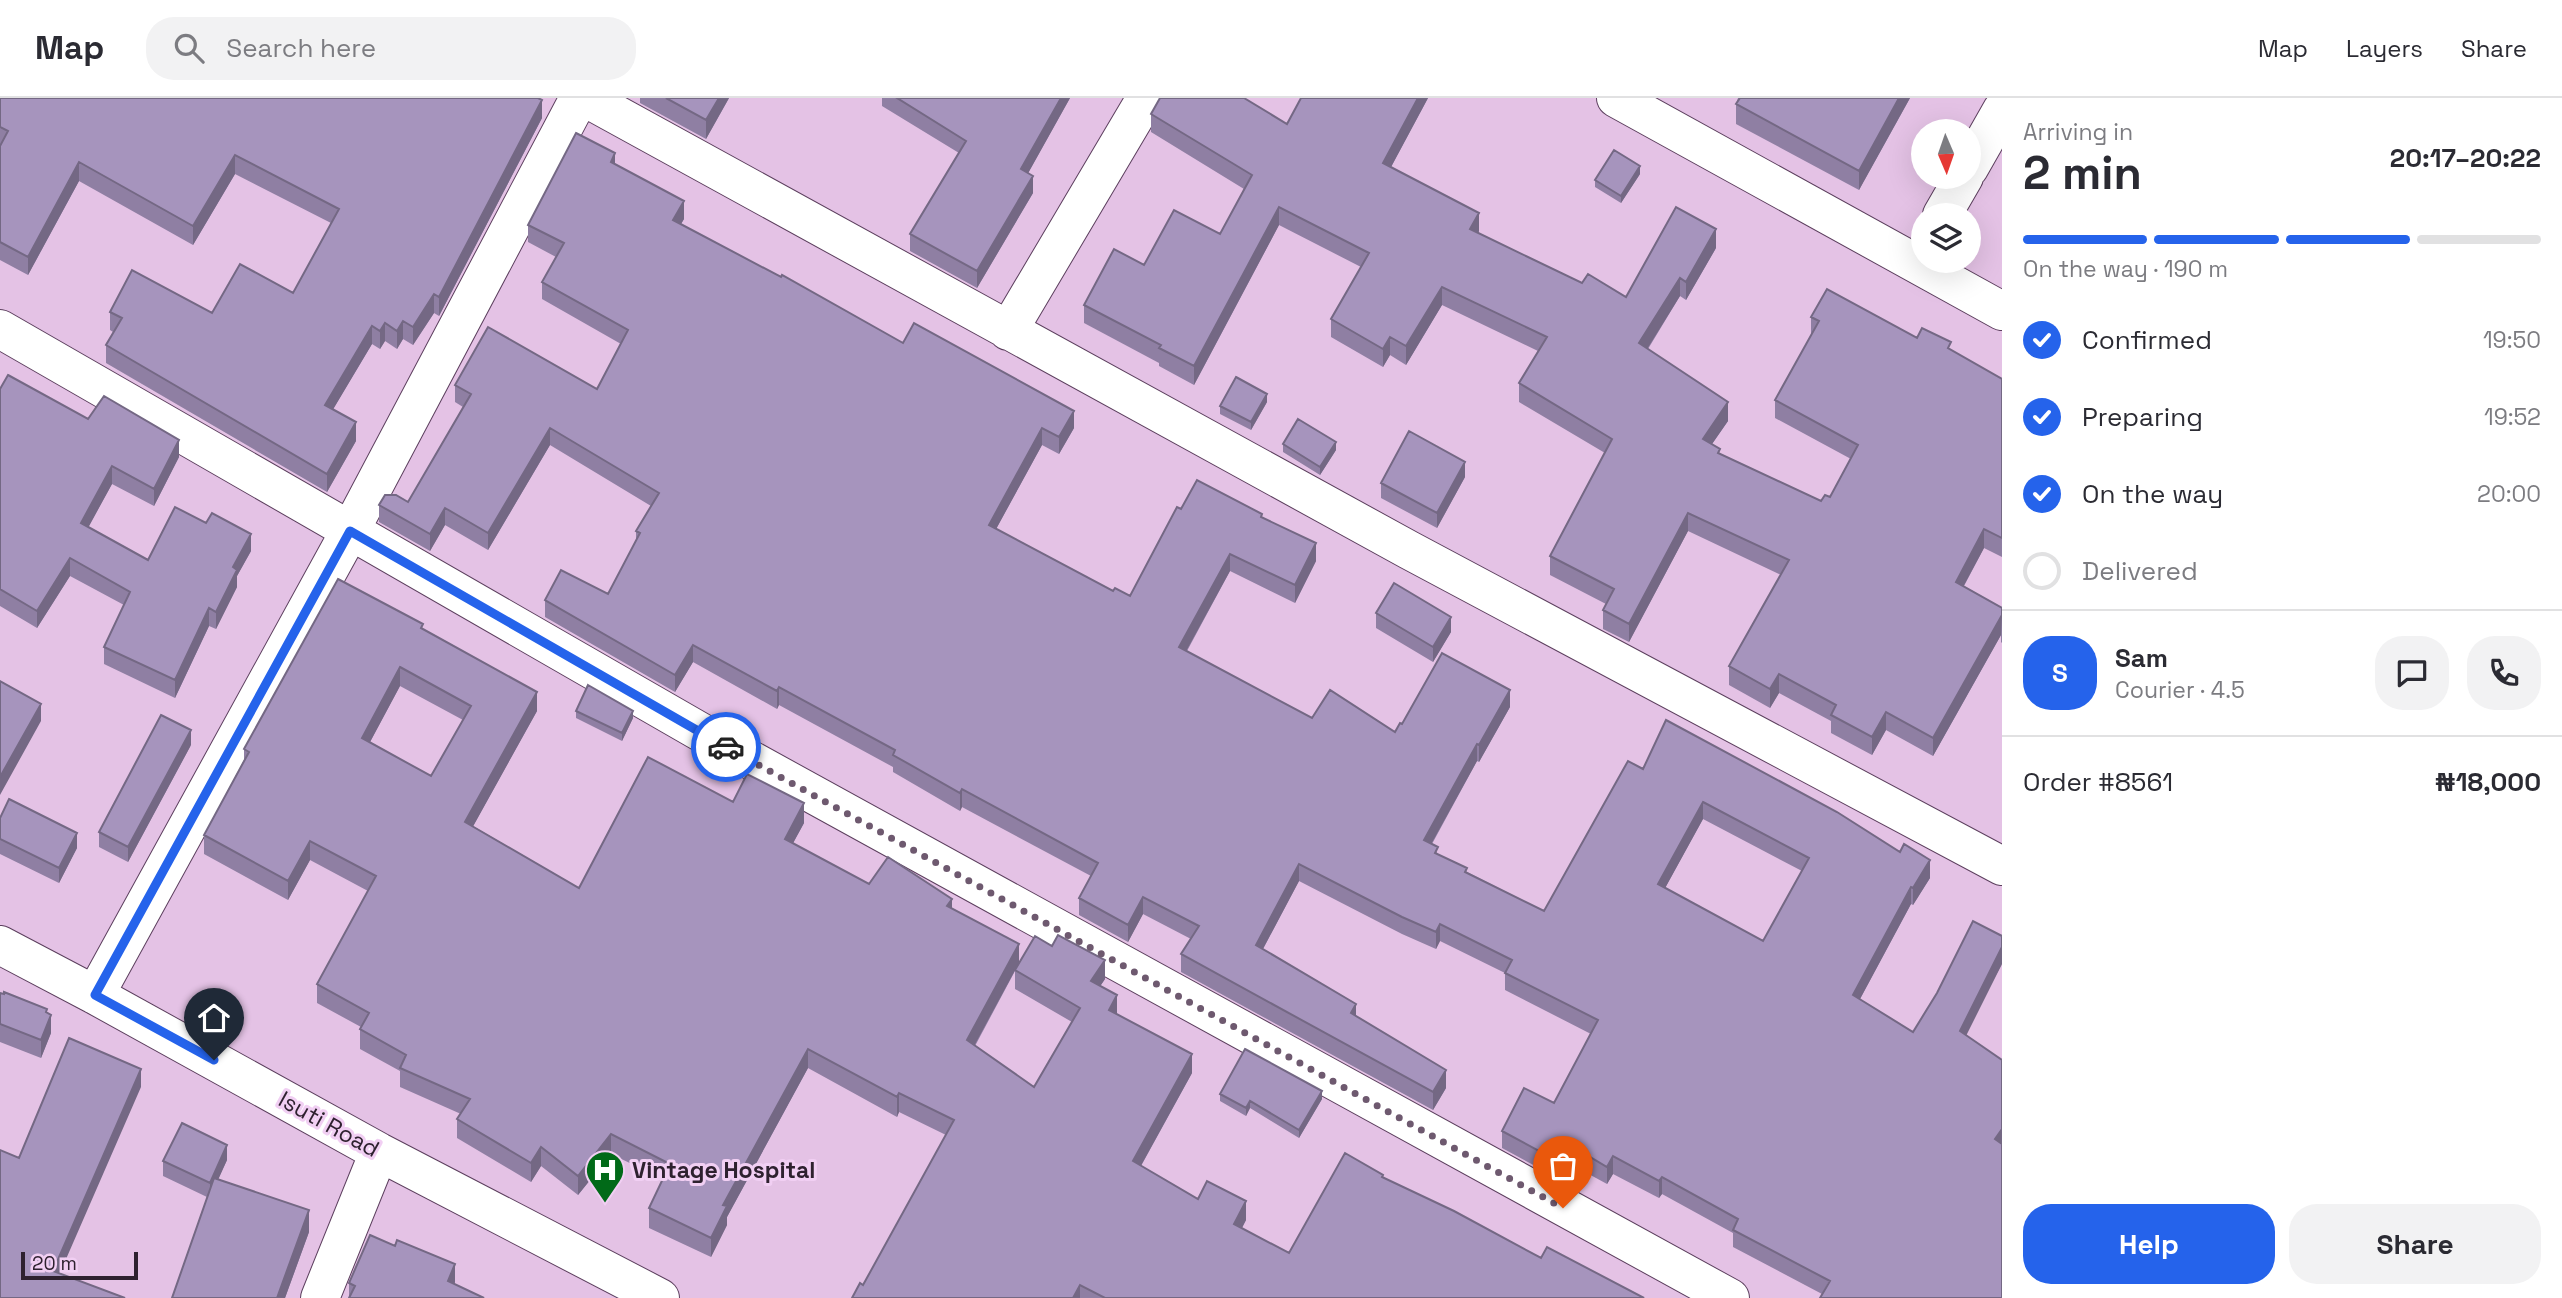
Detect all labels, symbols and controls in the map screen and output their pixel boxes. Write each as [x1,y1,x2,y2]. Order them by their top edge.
search box [146,17,636,80]
text: Map [35,27,104,69]
icon: search [170,29,208,67]
text: Search here [226,31,376,65]
text: Map [2258,33,2308,64]
text: Layers [2346,33,2423,64]
text: Share [2461,33,2527,64]
text: Arriving in [2023,117,2133,147]
north arrow [1911,119,1981,189]
map controls [1911,119,1981,273]
text: 20:17–20:22 [2390,141,2541,175]
text: 2 min [2023,144,2142,202]
button: layers [1911,203,1981,273]
text: On the way · 190 m [2023,254,2228,284]
icon: check [2023,321,2061,359]
text: Confirmed [2082,323,2212,357]
text: 19:50 [2483,325,2541,355]
icon: check [2023,398,2061,436]
text: Preparing [2082,400,2203,434]
text: 19:52 [2484,402,2541,432]
icon: check [2023,475,2061,513]
text: On the way [2082,477,2223,511]
text: 20:00 [2477,479,2541,509]
text: Delivered [2082,554,2198,588]
button: chat [2375,636,2449,710]
button: phone [2467,636,2541,710]
text: Sam [2115,641,2168,675]
text: S [2052,656,2068,690]
text: Courier · 4.5 [2115,675,2245,705]
courier [691,712,761,782]
icon: car [707,728,745,766]
text: Order #8561 [2023,765,2173,799]
text: ₦18,000 [2435,765,2541,799]
pin [184,988,244,1060]
icon: home [195,999,233,1037]
street label: Isuti Road [273,1084,385,1164]
pin [1533,1136,1593,1208]
icon: bag [1544,1147,1582,1185]
hospital icon: Vintage Hospital [584,1149,626,1204]
place label: Vintage Hospital [632,1155,815,1185]
button: Help [2023,1204,2275,1284]
button: Share [2289,1204,2541,1284]
scale bar [21,1249,138,1281]
text: 20 m [32,1251,77,1276]

